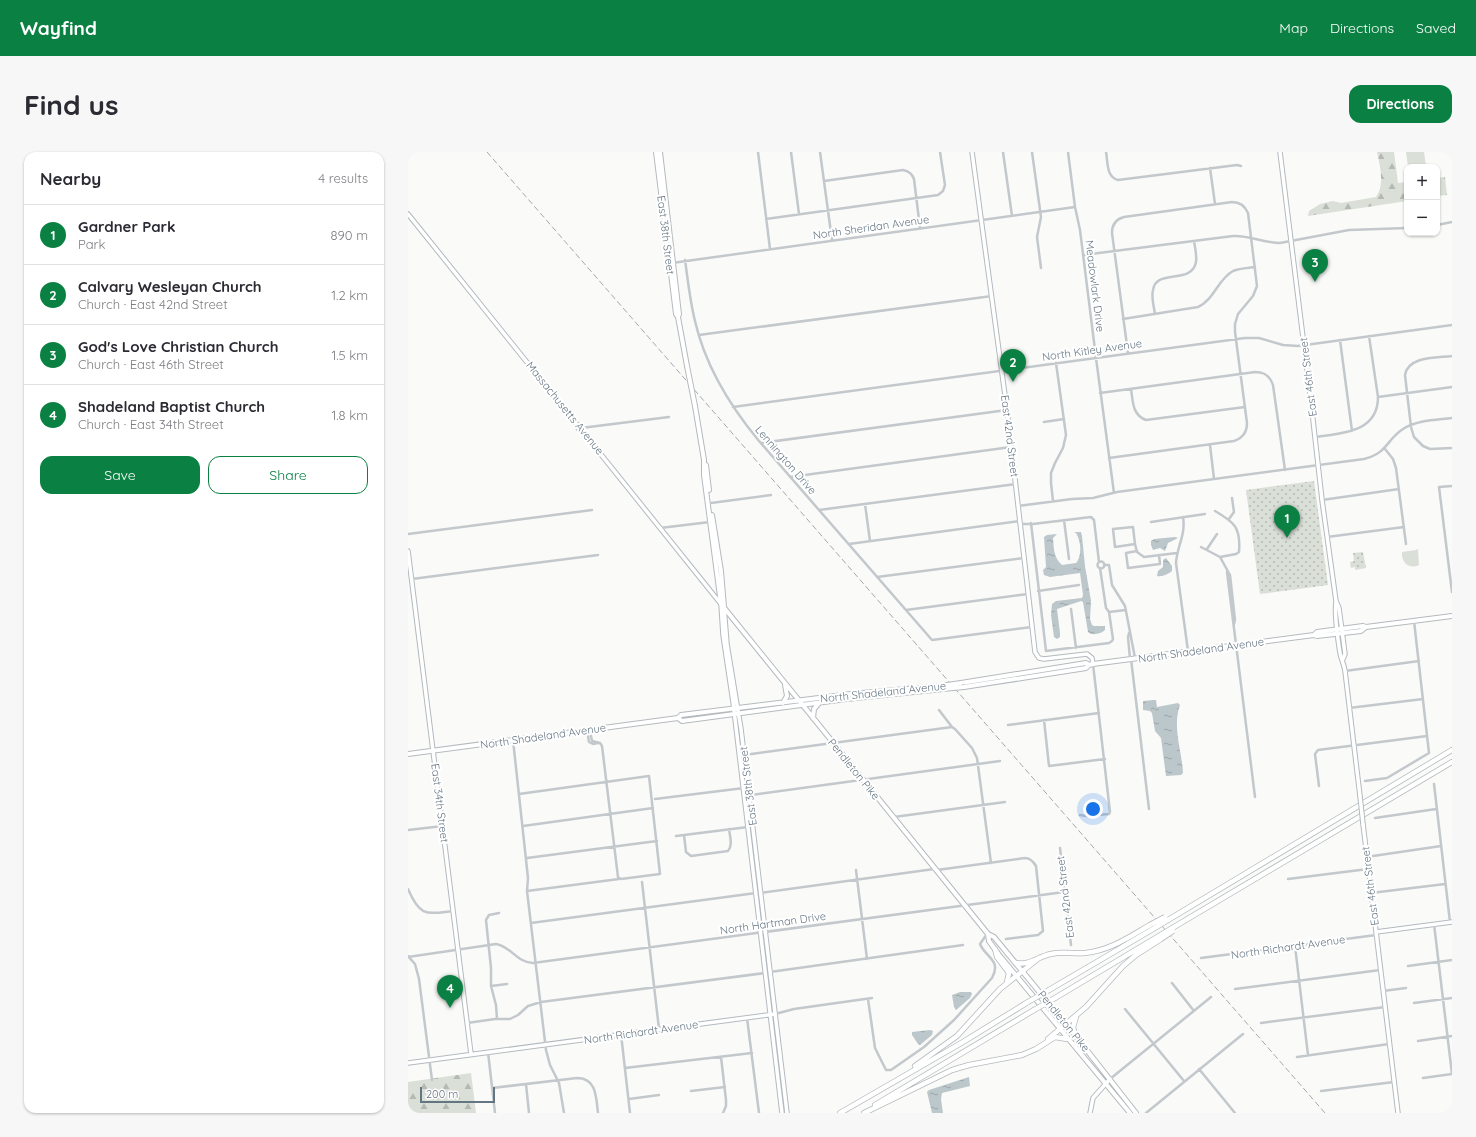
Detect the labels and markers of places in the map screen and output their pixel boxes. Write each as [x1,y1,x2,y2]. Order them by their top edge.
pin: 3 [1302,249,1328,282]
pin: 2 [1000,349,1026,382]
pin: 1 [1274,505,1300,538]
pin: 4 [437,975,463,1008]

